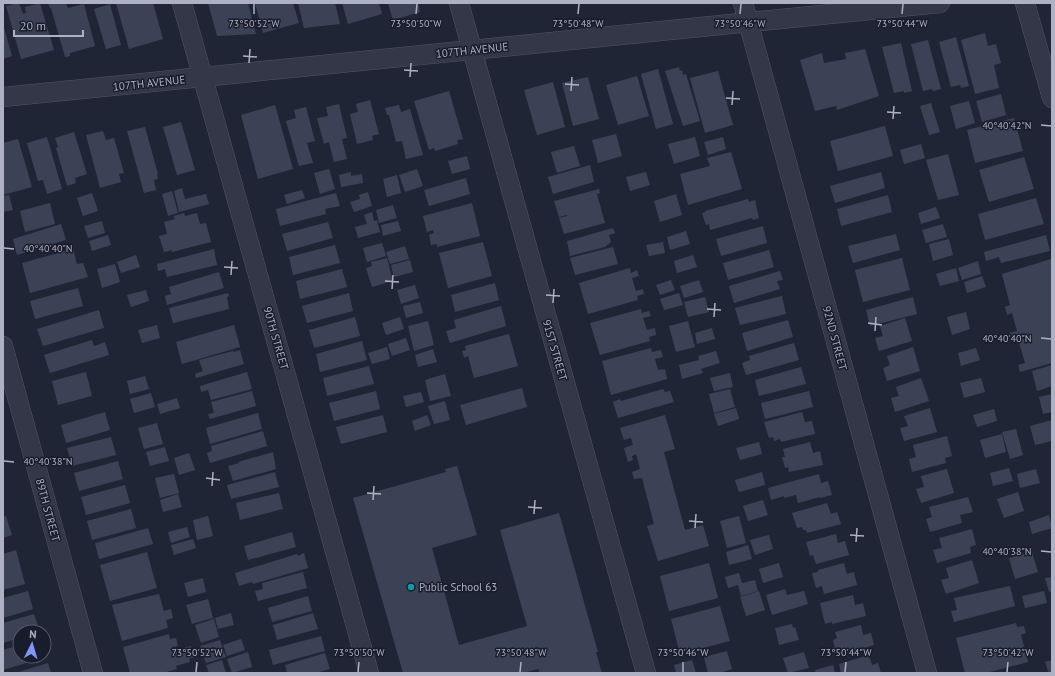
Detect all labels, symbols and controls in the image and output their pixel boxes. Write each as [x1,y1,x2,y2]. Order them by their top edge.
scale bar [14,12,83,38]
text: 73°50'52"W [228,17,280,30]
text: 73°50'50"W [390,17,442,30]
text: 73°50'48"W [552,17,604,30]
text: 73°50'46"W [714,17,766,30]
text: 73°50'44"W [876,17,928,30]
text: 20 m [20,18,46,33]
street label: 107TH AVENUE [435,39,509,61]
street label: 107TH AVENUE [112,72,186,94]
text: 40°40'42"N [982,119,1032,132]
text: 40°40'40"N [23,242,73,255]
street label: 92ND STREET [820,304,850,372]
street label: 90TH STREET [260,305,292,371]
street label: 91ST STREET [540,318,570,382]
text: 40°40'40"N [982,332,1032,345]
text: 40°40'38"N [23,455,73,468]
street label: 89TH STREET [33,477,63,543]
text: 40°40'38"N [982,545,1032,558]
place label: Public School 63 [419,580,497,594]
marker: Public School 63 [406,582,416,592]
north arrow [12,624,52,664]
text: N [29,627,37,641]
text: 73°50'52"W [171,646,223,659]
text: 73°50'50"W [333,646,385,659]
text: 73°50'48"W [495,646,547,659]
text: 73°50'46"W [657,646,709,659]
text: 73°50'44"W [820,646,872,659]
text: 73°50'42"W [982,646,1034,659]

